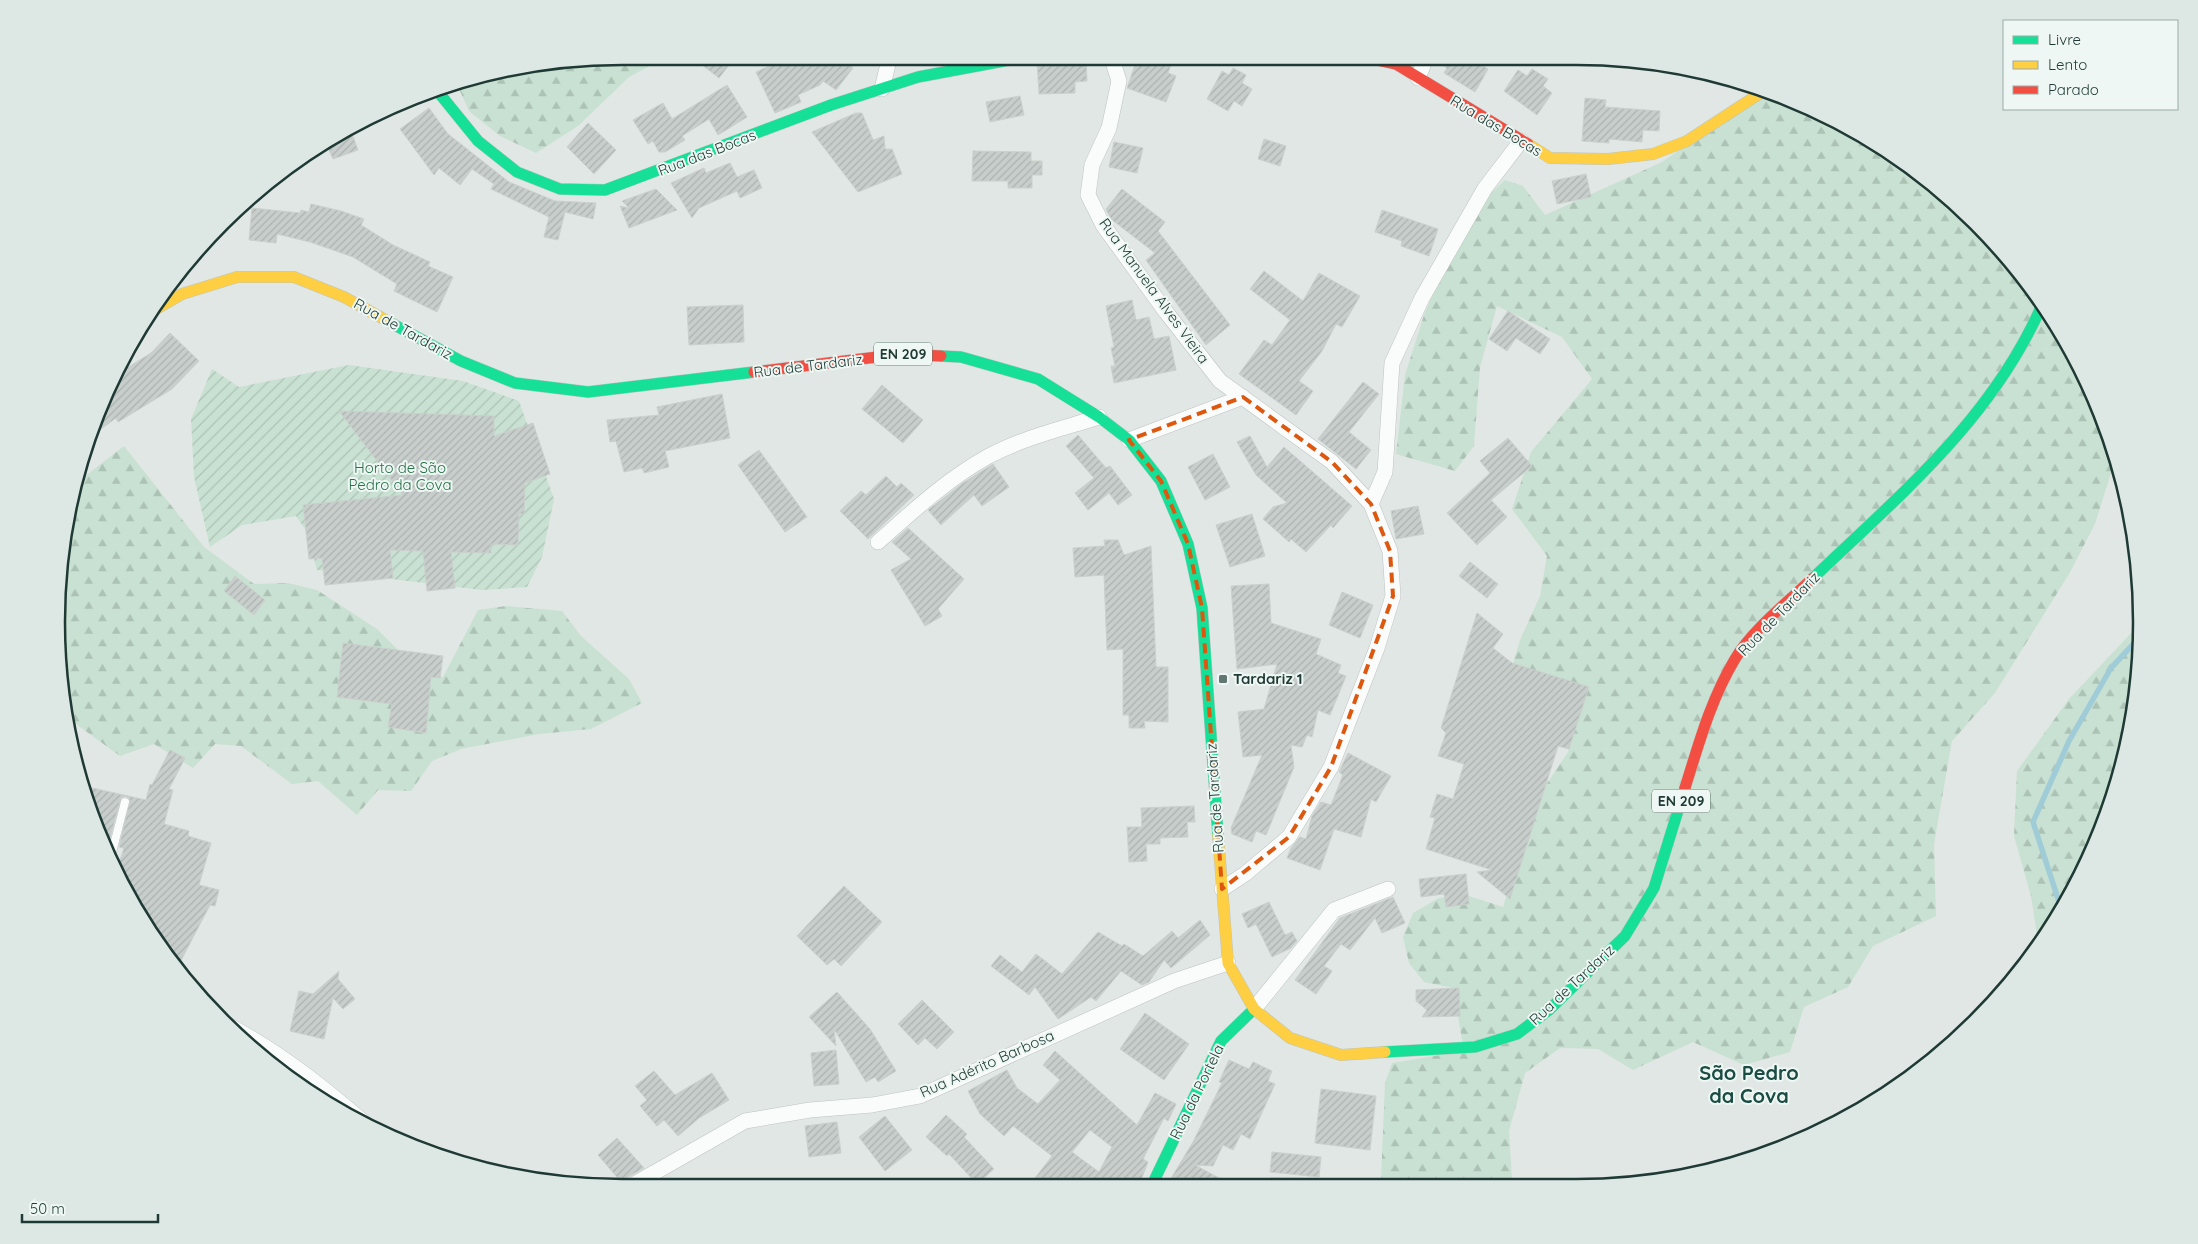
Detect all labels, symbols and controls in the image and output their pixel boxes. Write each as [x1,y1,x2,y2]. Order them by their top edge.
legend [2003,20,2178,110]
text: Livre [2048,30,2081,49]
text: Lento [2048,55,2087,74]
text: Parado [2048,80,2099,99]
street label: Rua das Bocas [1447,91,1546,160]
street label: Rua das Bocas [655,125,759,180]
street label: Rua Manuela Alves Vieira [1095,214,1214,367]
street label: Rua de Tardariz [351,294,456,363]
road number: EN 209 [874,342,932,366]
street label: Rua de Tardariz [752,349,864,382]
park label: Horto de São Pedro da Cova [348,458,452,494]
street label: Rua de Tardariz [1734,568,1824,660]
place label: Tardariz 1 [1233,669,1303,688]
marker: Tardariz 1 [1217,673,1229,685]
street label: Rua de Tardariz [1201,743,1228,853]
road number: EN 209 [1652,789,1710,812]
street label: Rua de Tardariz [1525,940,1618,1029]
street label: Rua Adérito Barbosa [917,1025,1057,1102]
street label: Rua da Portela [1165,1041,1228,1142]
district label: São Pedro da Cova [1699,1060,1799,1108]
scale bar [22,1192,159,1224]
text: 50 m [30,1199,65,1218]

